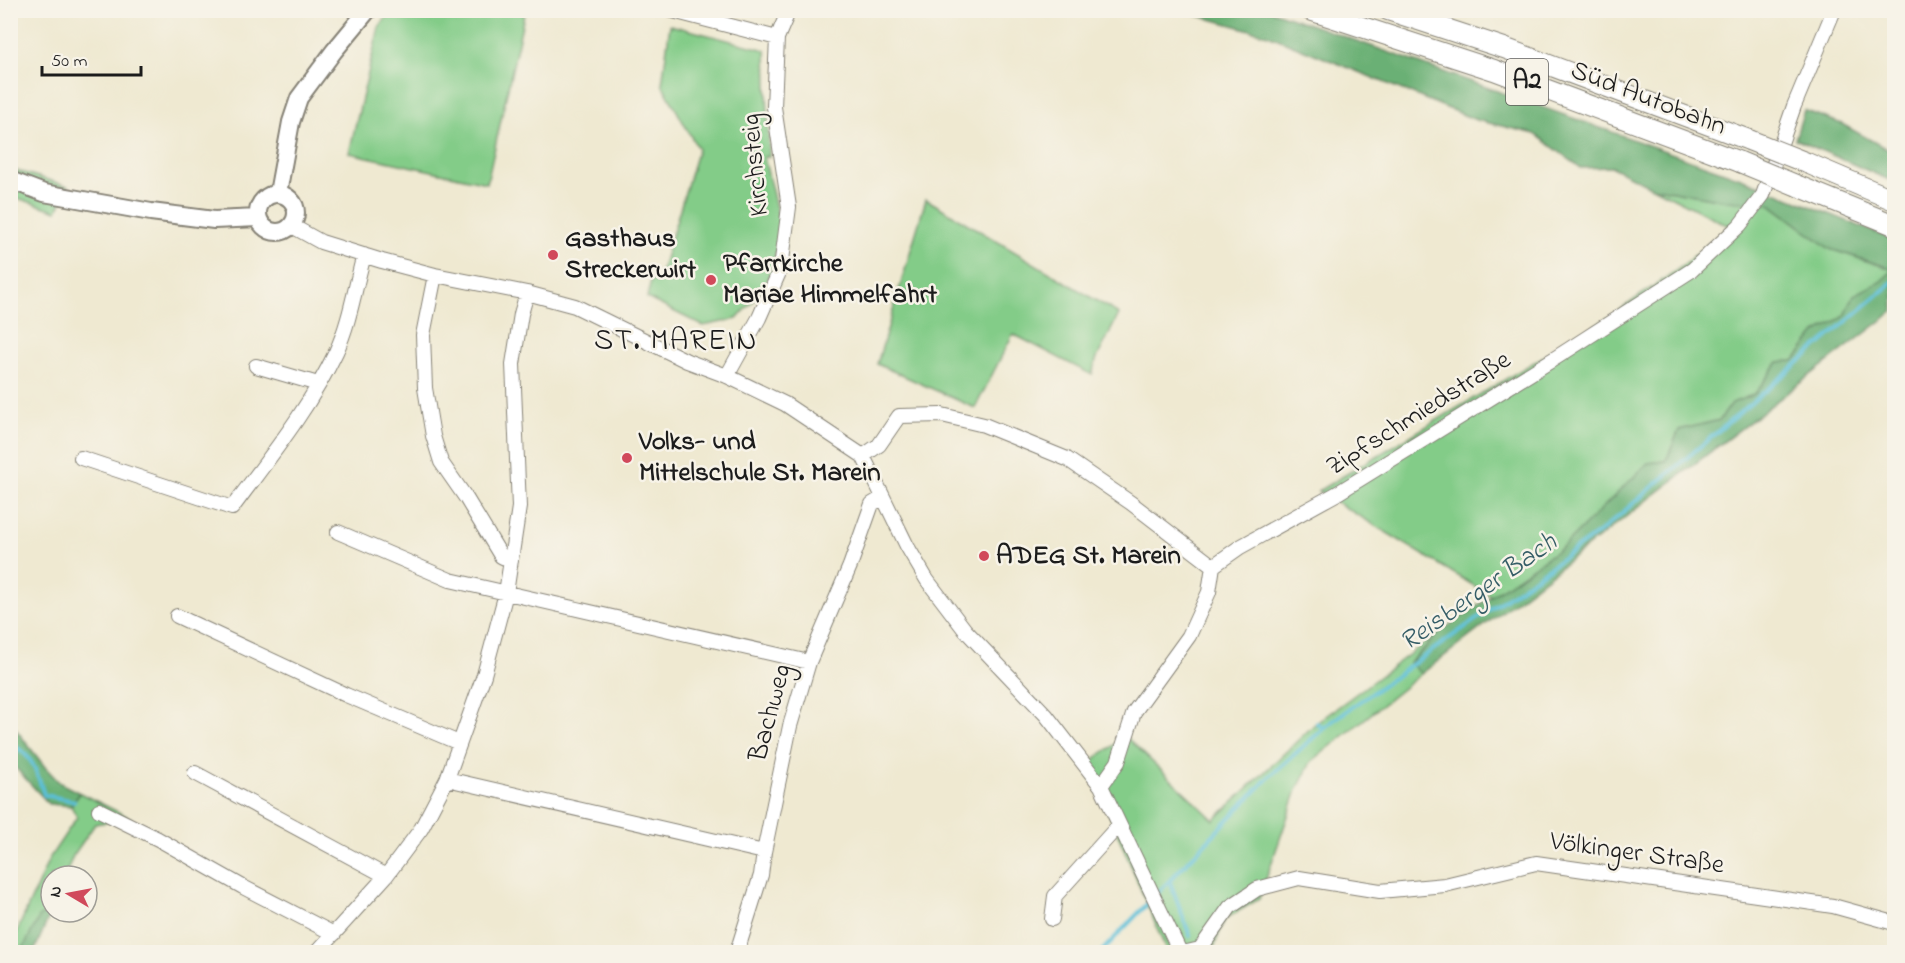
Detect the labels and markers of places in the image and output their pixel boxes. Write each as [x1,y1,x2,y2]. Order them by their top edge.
place label: Gasthaus Streckerwirt [565,220,697,290]
place label: Pfarrkirche Mariae Himmelfahrt [723,245,938,315]
marker: Gasthaus Streckerwirt [546,248,560,262]
marker: Pfarrkirche Mariae Himmelfahrt [704,273,718,287]
place label: Volks- und Mittelschule St. Marein [638,423,881,493]
marker: Volks- und Mittelschule St. Marein [620,451,634,465]
place label: ADEG St. Marein [996,537,1181,576]
marker: ADEG St. Marein [977,549,991,563]

